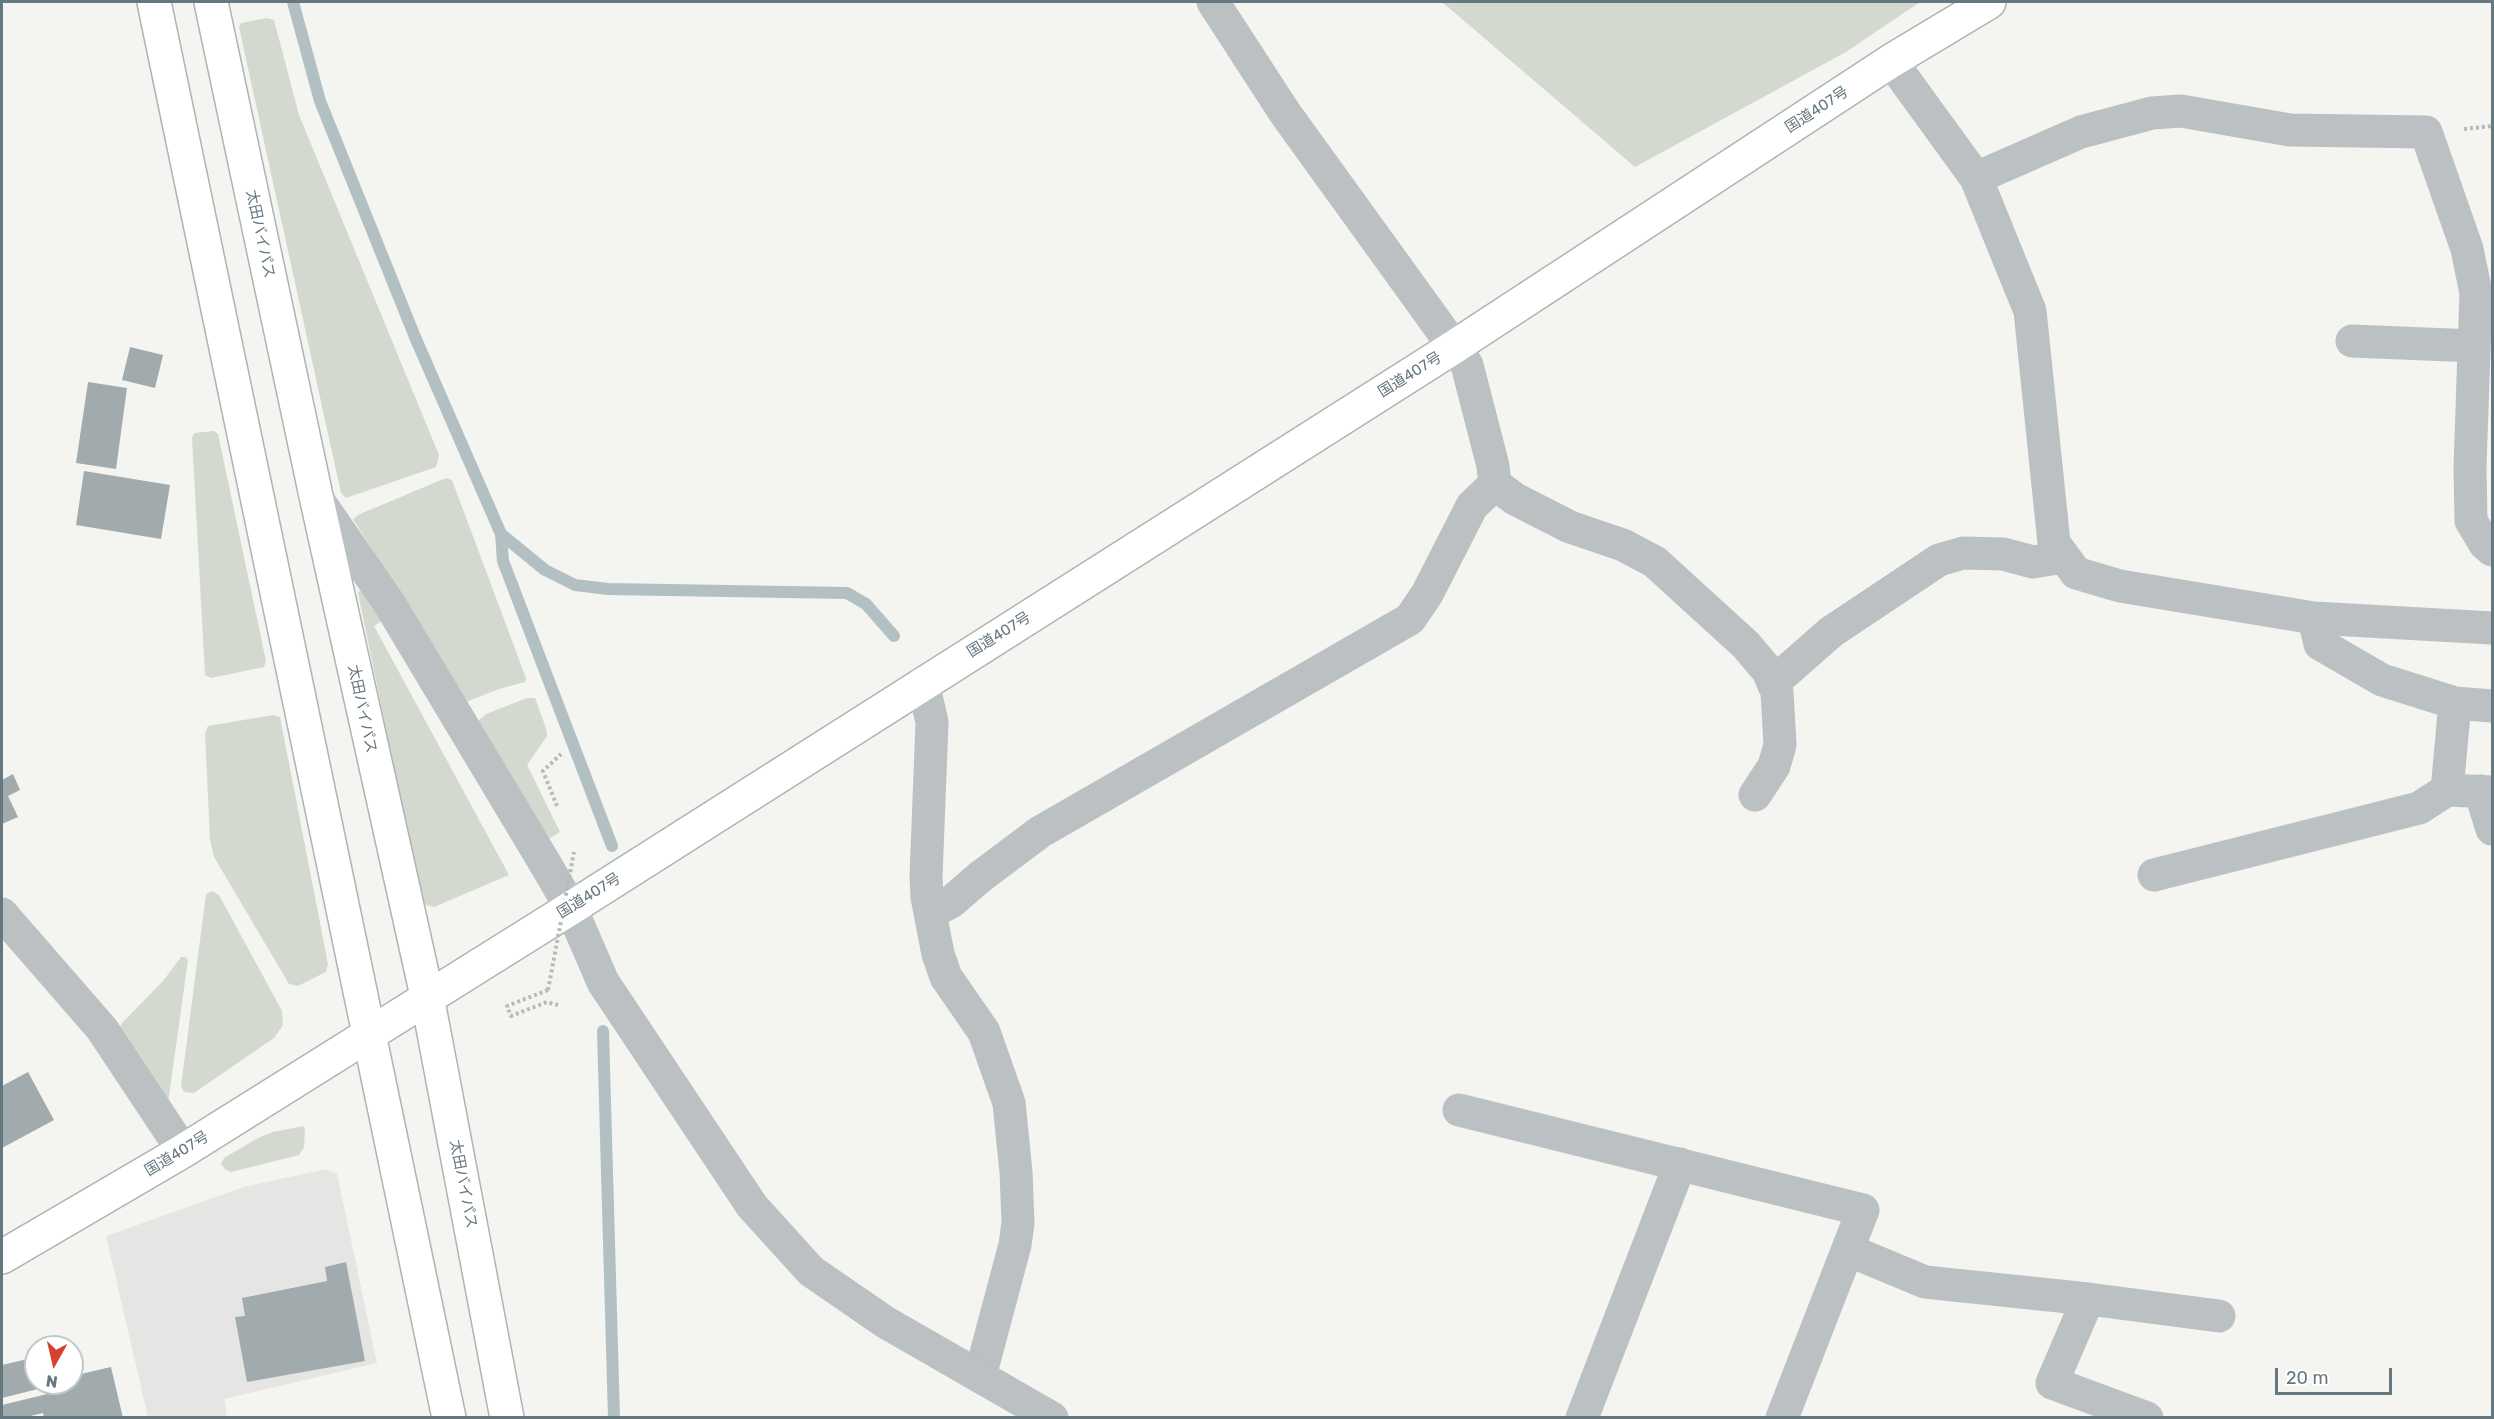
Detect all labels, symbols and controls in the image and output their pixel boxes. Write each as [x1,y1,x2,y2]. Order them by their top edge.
street label: 国道407号 [1782,83,1852,137]
street label: 太田バイパス [242,188,278,280]
street label: 国道407号 [1375,348,1445,402]
street label: 国道407号 [964,608,1034,662]
street label: 太田バイパス [344,663,380,755]
street label: 国道407号 [554,869,624,923]
street label: 国道407号 [142,1128,212,1180]
street label: 太田バイパス [446,1138,480,1230]
north arrow [24,1335,84,1395]
scale bar [2278,1356,2395,1394]
text: 20 m [2286,1367,2328,1389]
text: N [45,1371,59,1392]

